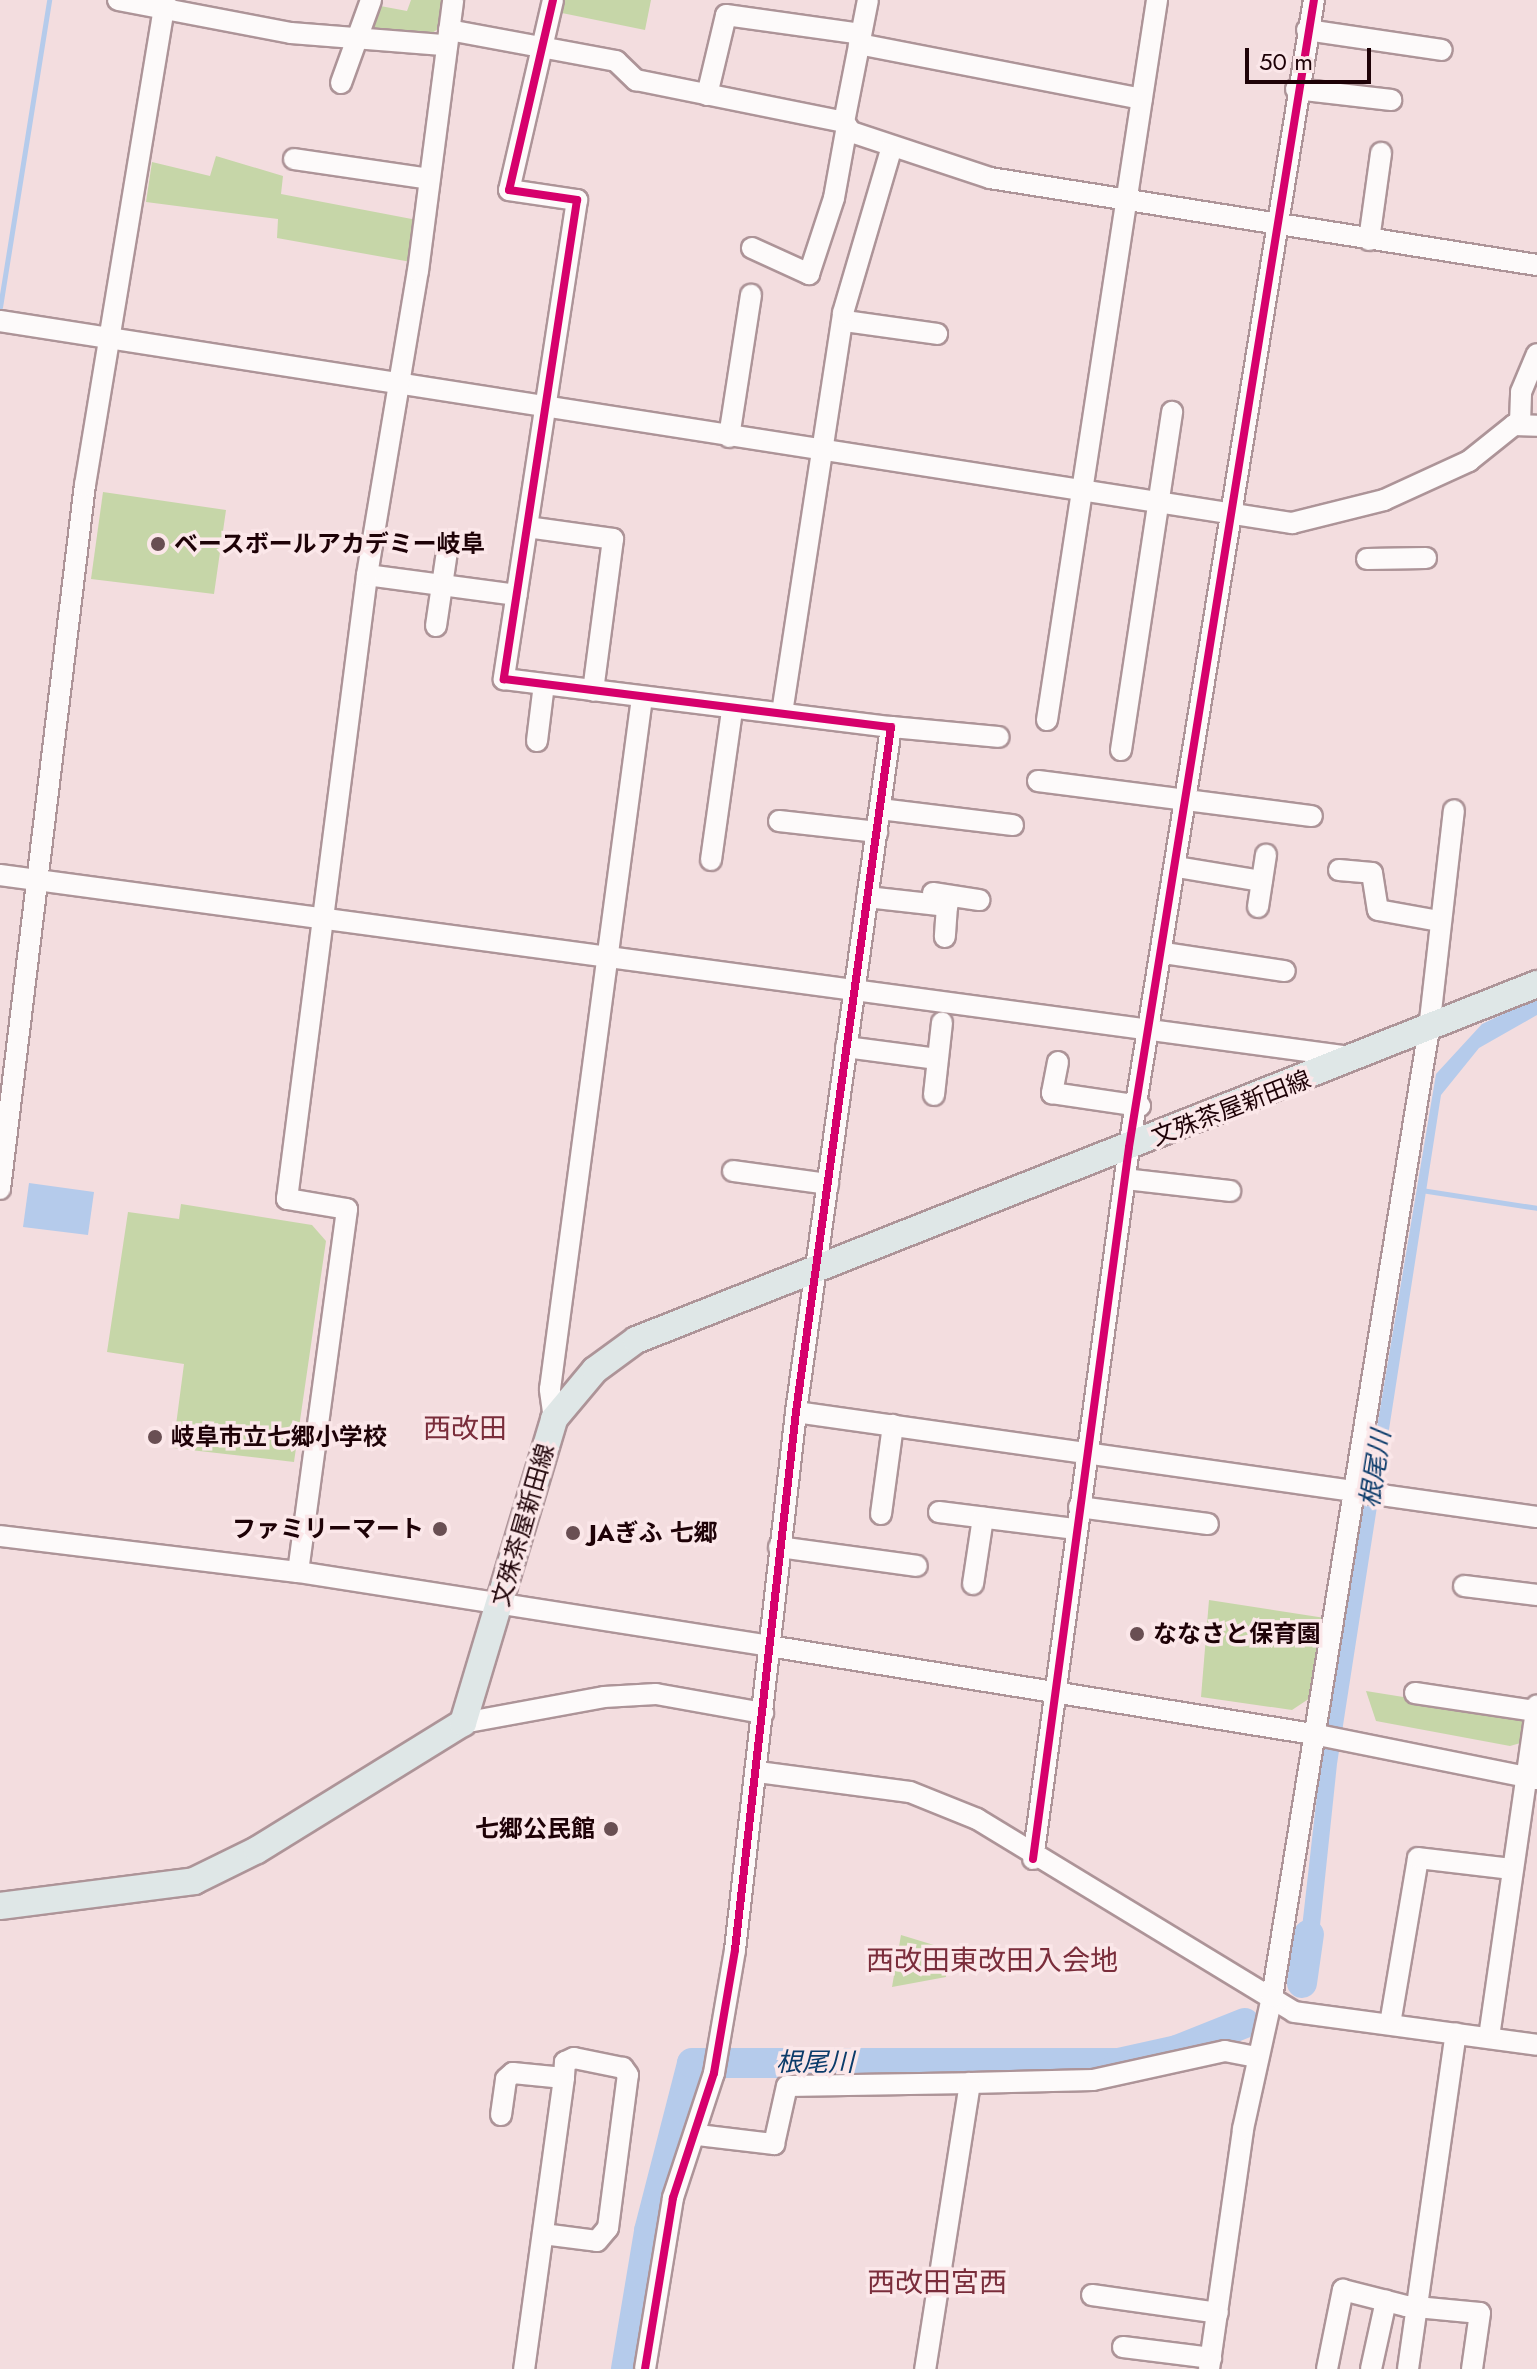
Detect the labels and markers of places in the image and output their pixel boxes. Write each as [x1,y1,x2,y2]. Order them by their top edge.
place label: ベースボールアカデミー岐阜 [174,530,486,558]
marker: ベースボールアカデミー岐阜 [149,535,167,553]
place label: 岐阜市立七郷小学校 [171,1423,387,1451]
marker: 岐阜市立七郷小学校 [146,1428,164,1446]
place label: ファミリーマート [232,1515,424,1543]
place label: JAぎふ 七郷 [589,1519,718,1547]
marker: ファミリーマート [431,1520,449,1538]
marker: JAぎふ 七郷 [564,1524,582,1542]
place label: ななさと保育園 [1153,1620,1321,1648]
marker: ななさと保育園 [1128,1625,1146,1643]
place label: 七郷公民館 [475,1815,595,1843]
marker: 七郷公民館 [602,1820,620,1838]

